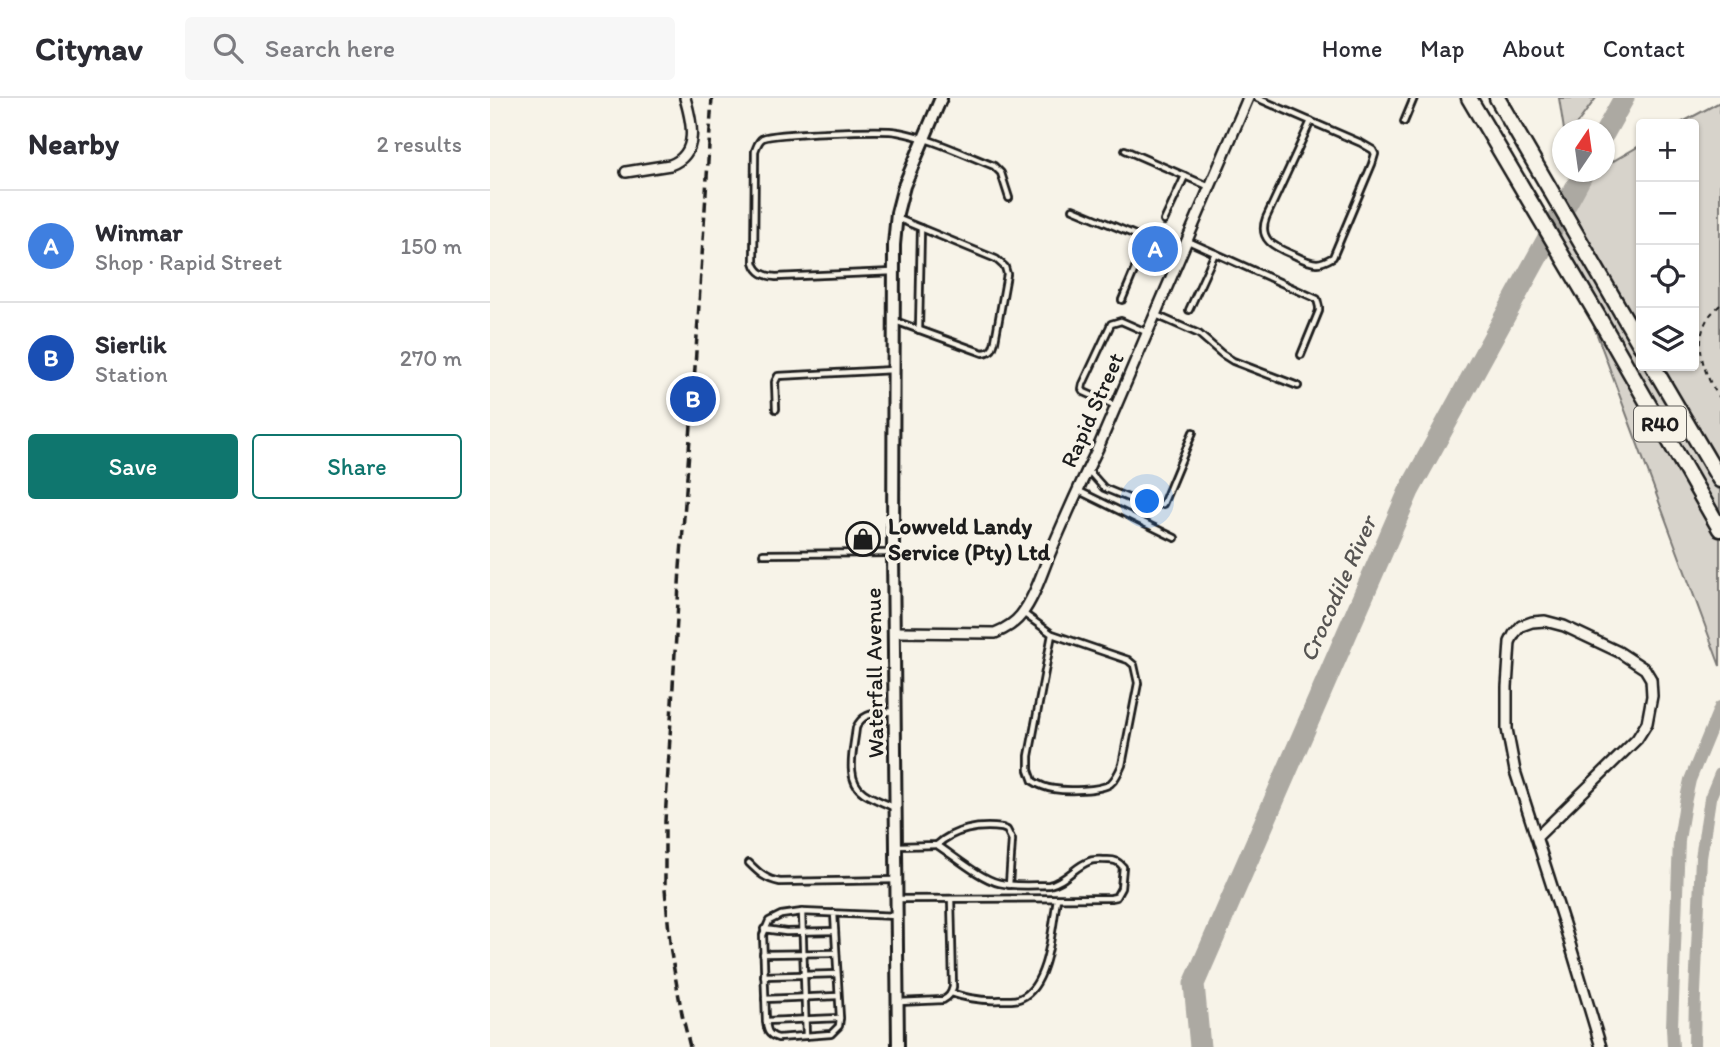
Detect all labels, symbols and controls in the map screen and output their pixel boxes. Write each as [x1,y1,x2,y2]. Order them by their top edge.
search box [185,17,675,80]
text: Citynav [35,29,143,68]
icon: search [209,29,247,67]
text: Search here [265,32,395,64]
text: Home [1322,34,1382,63]
text: Map [1420,34,1464,63]
text: About [1502,34,1565,63]
text: Contact [1603,34,1685,63]
north arrow [1552,119,1615,182]
map controls [1636,119,1699,371]
button: + [1636,119,1699,182]
text: Nearby [28,125,119,162]
text: 2 results [376,130,462,158]
button: − [1636,182,1699,245]
text: Winmar [95,216,183,248]
pin: A [1132,223,1178,275]
text: A [44,232,58,260]
text: 150 m [401,232,462,260]
button: locate [1636,245,1699,308]
text: Shop · Rapid Street [95,248,282,276]
button: layers [1636,308,1699,371]
text: Sierlik [95,328,166,360]
text: B [44,344,58,372]
text: 270 m [400,344,462,372]
street label: Rapid Street [1054,348,1130,472]
text: Station [95,360,168,388]
pin: B [670,373,716,425]
road number: R40 [1634,406,1686,442]
button: Save [28,434,238,499]
button: Share [252,434,462,499]
your location [1130,484,1164,518]
water label: Crocodile River [1293,509,1383,666]
place label: Lowveld Landy Service (Pty) Ltd [888,512,1051,566]
shop icon: Lowveld Landy Service (Pty) Ltd [844,520,882,558]
street label: Waterfall Avenue [859,587,889,759]

